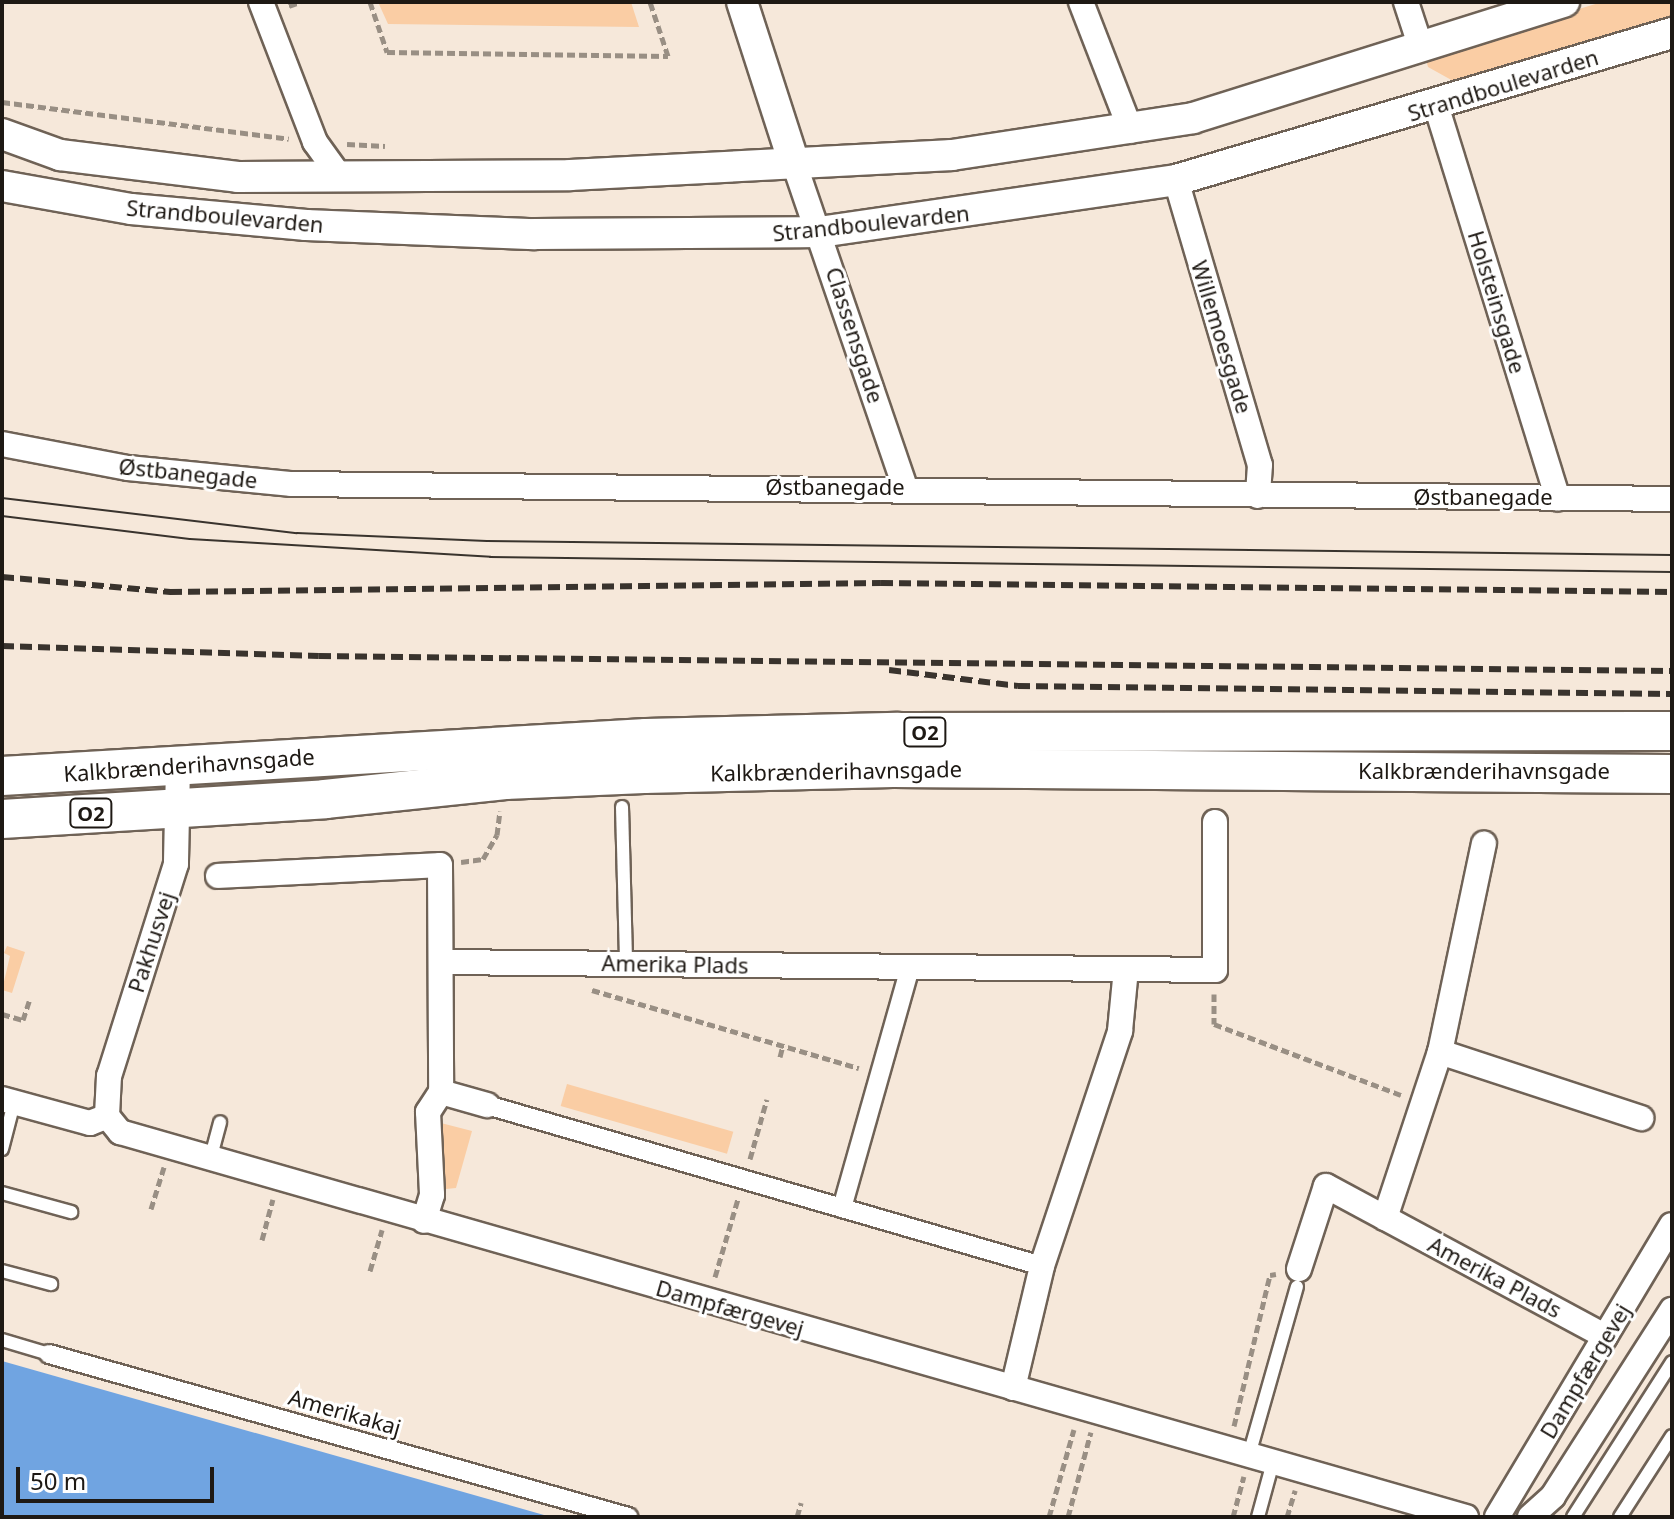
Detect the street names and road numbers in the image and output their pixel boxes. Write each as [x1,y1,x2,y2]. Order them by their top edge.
street label: Strandboulevarden [1405,43,1601,127]
street label: Strandboulevarden [125,194,325,238]
street label: Strandboulevarden [771,200,971,246]
street label: Holsteinsgade [1463,227,1531,377]
street label: Willemoesgade [1186,257,1258,417]
street label: Classensgade [821,264,889,406]
street label: Østbanegade [117,453,259,493]
street label: Østbanegade [765,474,905,500]
street label: Østbanegade [1413,484,1553,510]
road number: O2 [903,716,947,748]
street label: Kalkbrænderihavnsgade [62,743,316,787]
street label: Kalkbrænderihavnsgade [710,756,962,786]
street label: Kalkbrænderihavnsgade [1358,758,1610,784]
road number: O2 [69,797,113,829]
street label: Pakhusvej [122,888,180,996]
street label: Amerika Plads [601,950,749,978]
street label: Amerika Plads [1424,1231,1566,1323]
street label: Dampfærgevej [653,1274,807,1342]
street label: Dampfærgevej [1534,1299,1636,1443]
street label: Amerikakaj [286,1383,404,1441]

